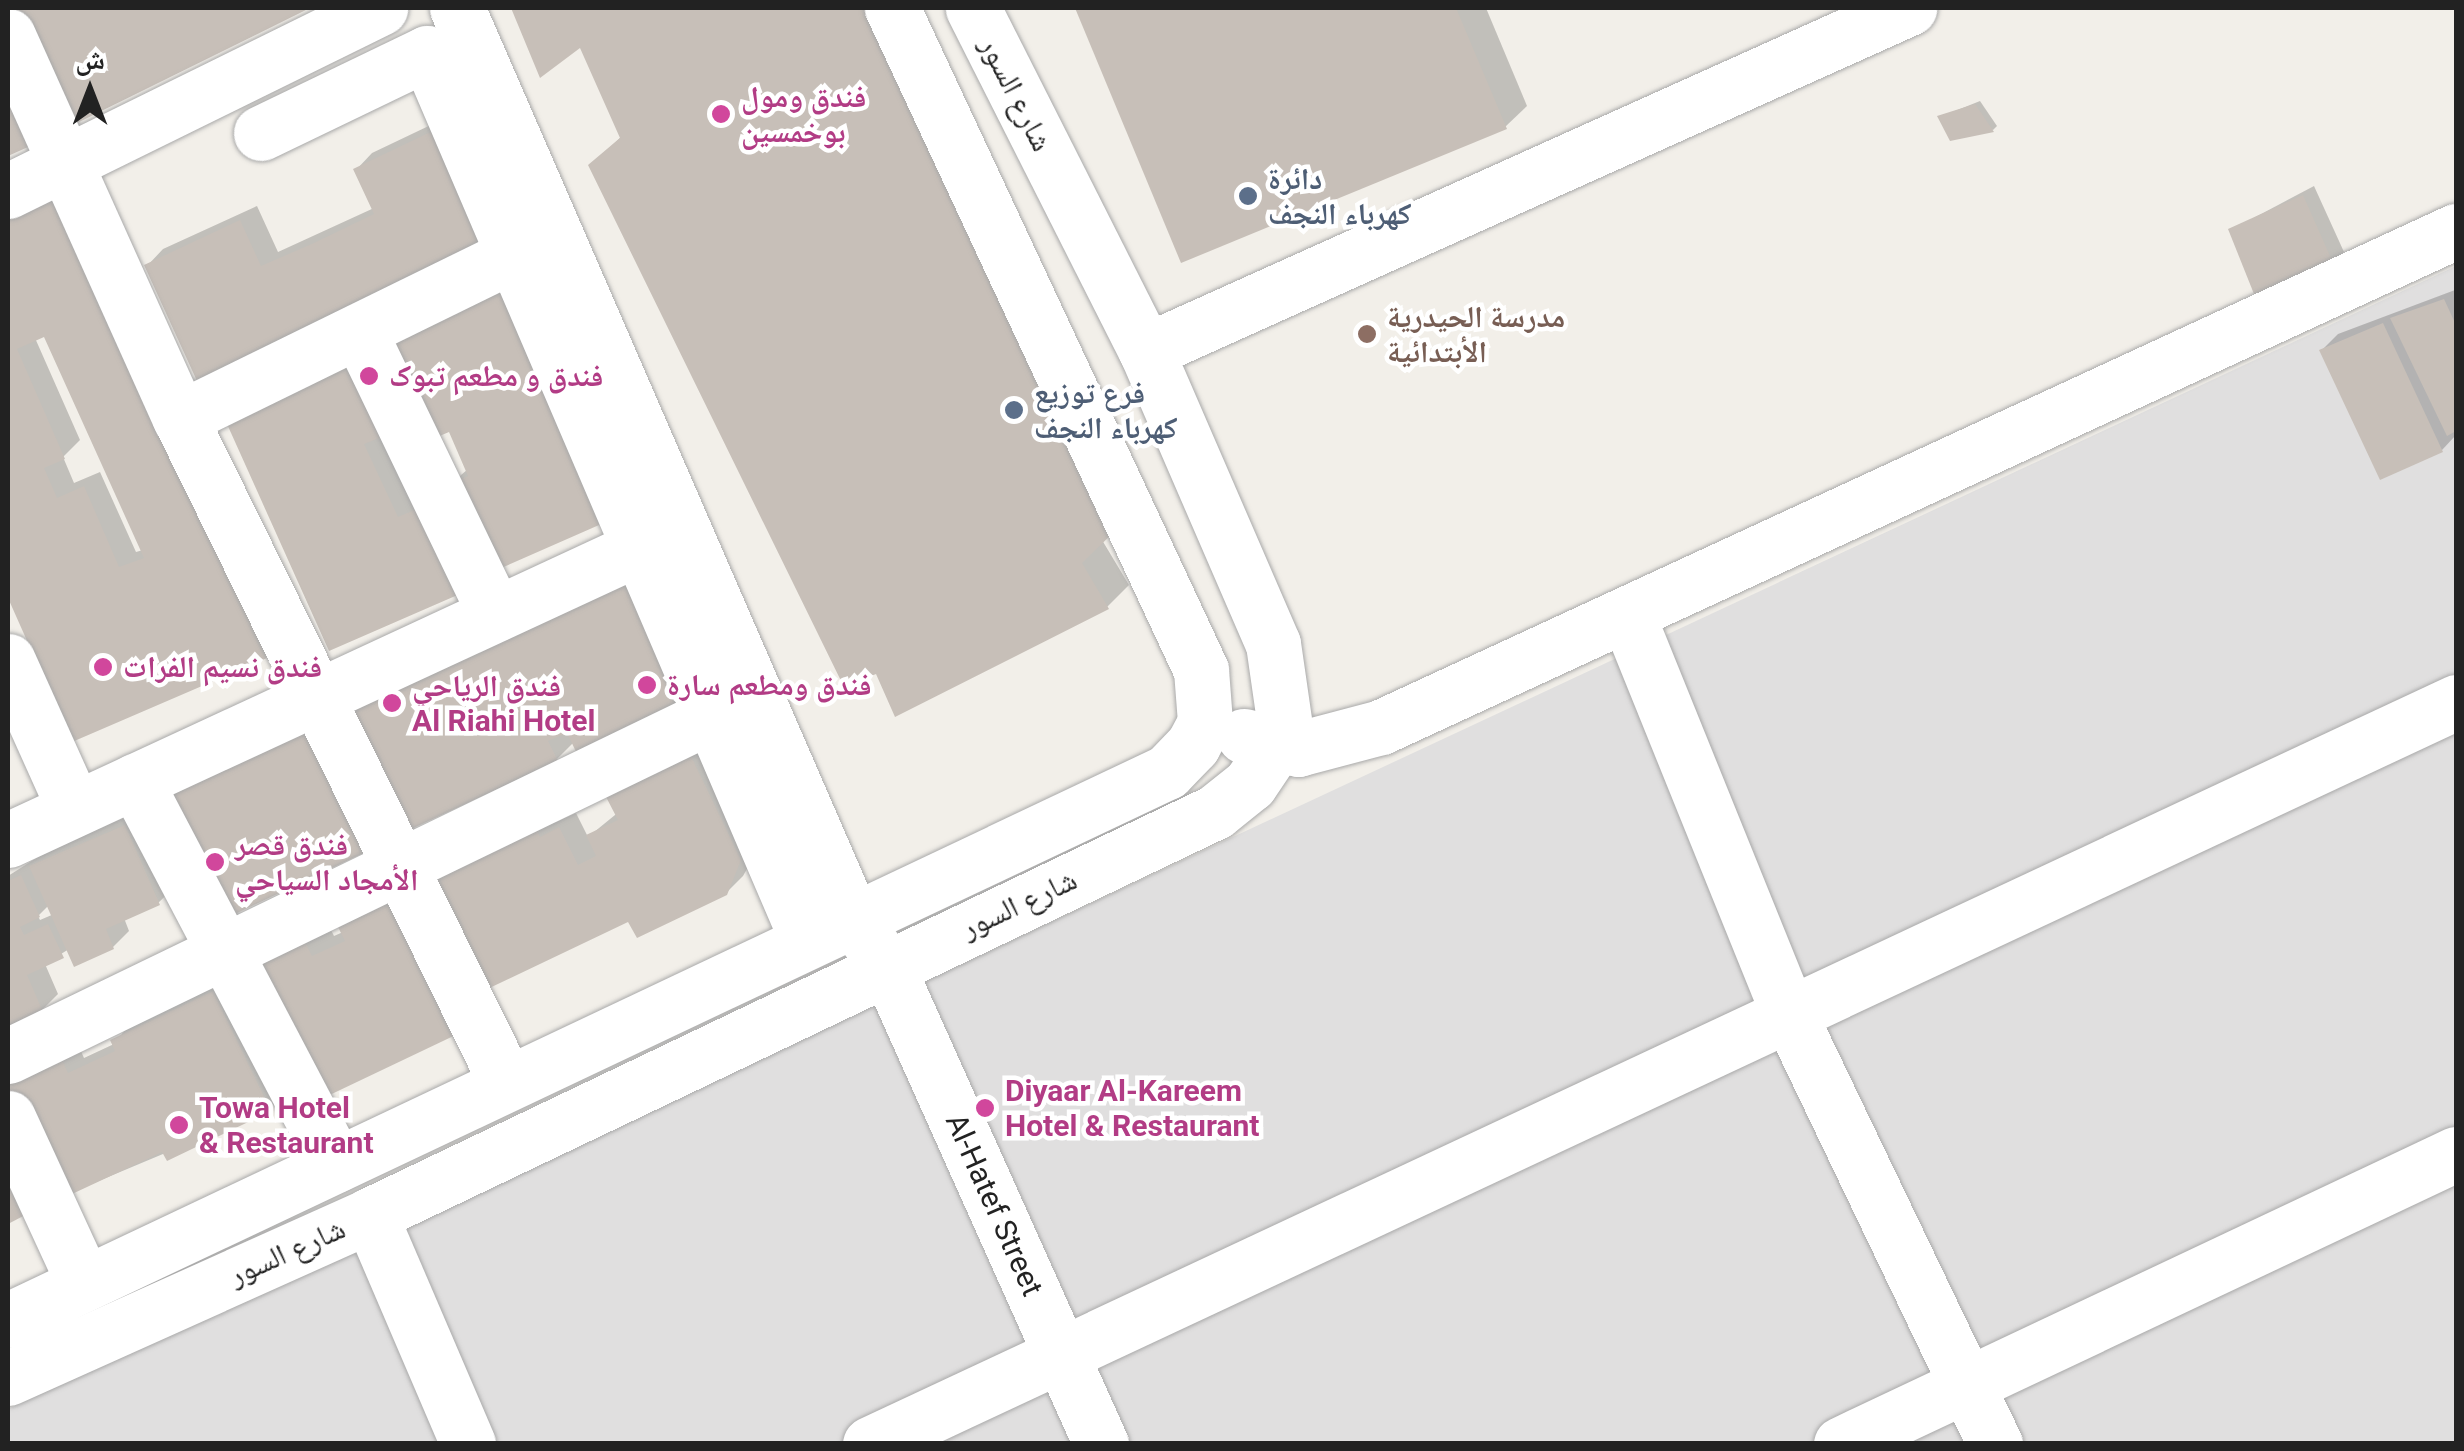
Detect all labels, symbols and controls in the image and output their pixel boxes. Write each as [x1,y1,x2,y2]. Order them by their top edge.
street label: شارع السور [972,31,1060,157]
north arrow [40,40,140,140]
text: ش [75,43,105,76]
place label: فندق ومول بوخمسين [741,79,866,150]
marker: فندق ومول بوخمسين [710,103,732,125]
place label: دائرة كهرباء النجف [1268,161,1411,232]
marker: دائرة كهرباء النجف [1237,185,1259,207]
place label: مدرسة الحيدرية الأبتدائية [1387,299,1565,370]
marker: مدرسة الحيدرية الأبتدائية [1356,323,1378,345]
place label: فندق و مطعم تبوک [389,358,603,394]
marker: فندق و مطعم تبوک [358,365,380,387]
place label: فرع توزيع كهرباء النجف [1034,375,1177,446]
marker: فرع توزيع كهرباء النجف [1003,399,1025,421]
place label: فندق نسيم الفرات [123,649,322,685]
marker: فندق نسيم الفرات [92,656,114,678]
place label: فندق ومطعم سارة [667,667,872,703]
place label: فندق الرياحي Al Riahi Hotel [412,668,595,738]
marker: فندق ومطعم سارة [636,674,658,696]
marker: فندق الرياحي Al Riahi Hotel [381,692,403,714]
place label: فندق قصر الأمجاد السياحي [235,827,418,898]
marker: فندق قصر الأمجاد السياحي [204,851,226,873]
street label: شارع السور [955,862,1083,946]
place label: Diyaar Al-Kareem Hotel & Restaurant [1005,1073,1259,1144]
place label: Towa Hotel & Restaurant [199,1090,374,1160]
marker: Diyaar Al-Kareem Hotel & Restaurant [974,1097,996,1119]
street label: Al-Hatef Street [938,1108,1050,1302]
marker: Towa Hotel & Restaurant [168,1114,190,1136]
street label: شارع السور [223,1210,351,1294]

